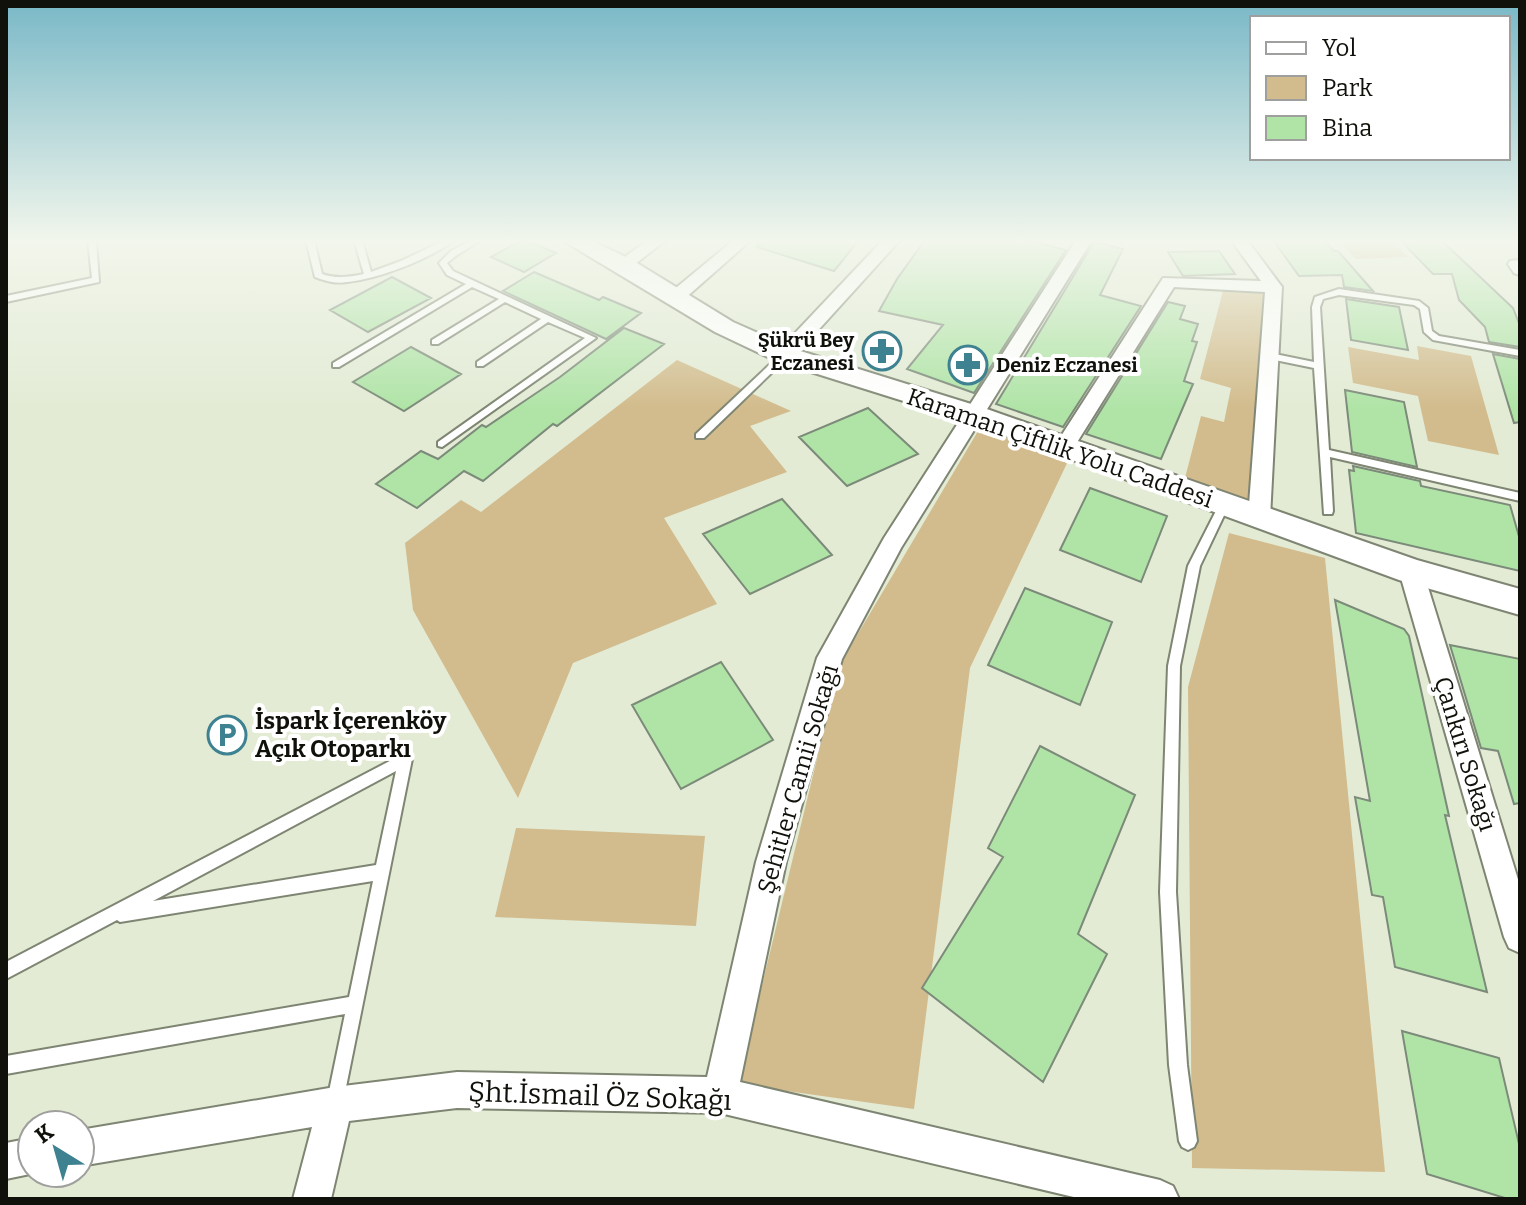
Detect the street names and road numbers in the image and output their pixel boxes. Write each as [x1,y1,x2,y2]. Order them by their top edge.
street label: Karaman Çiftlik Yolu Caddesi [903,382,1217,514]
street label: Şehitler Camii Sokağı [752,661,844,897]
street label: Çankırı Sokağı [1428,673,1502,835]
street label: Şht.İsmail Öz Sokağı [468,1075,732,1117]

